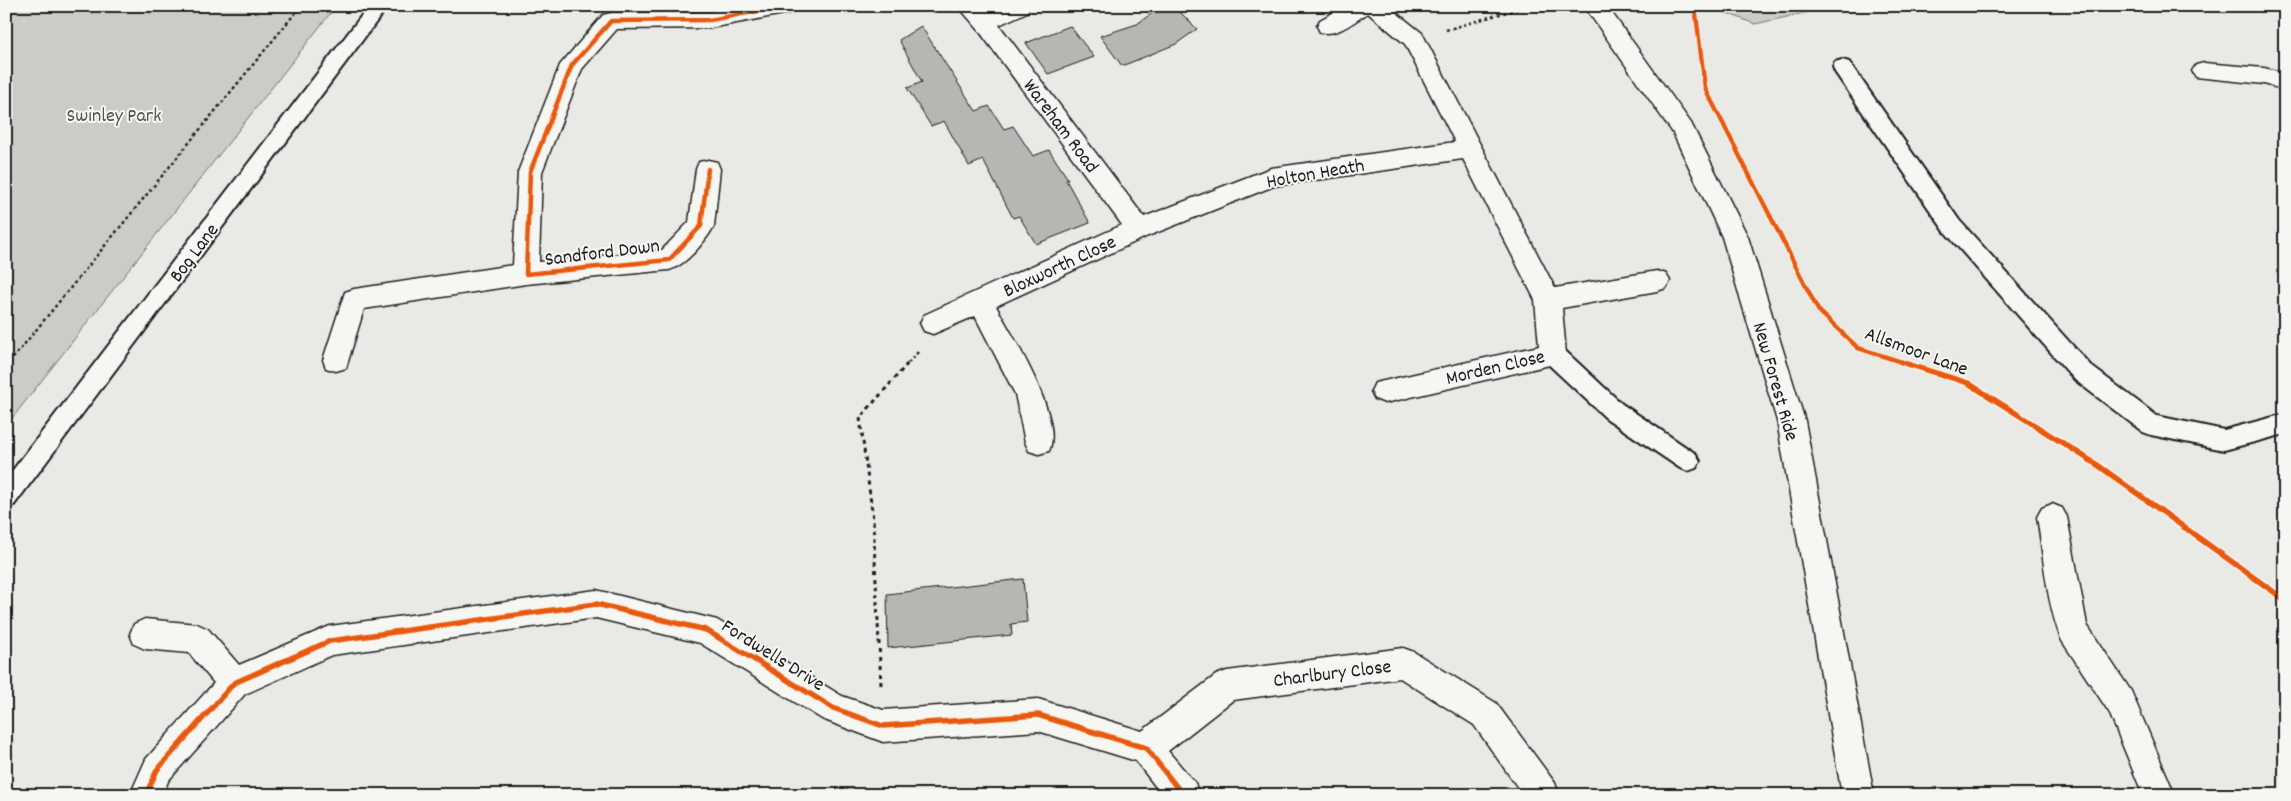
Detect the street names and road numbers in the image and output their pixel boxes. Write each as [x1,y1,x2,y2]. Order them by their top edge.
street label: Wareham Road [1015,74,1104,180]
street label: Holton Heath [1264,153,1367,197]
street label: Bog Lane [164,218,227,289]
street label: Bloxworth Close [999,229,1121,306]
street label: Sandford Down [543,233,661,275]
street label: New Forest Ride [1744,319,1804,445]
street label: Allsmoor Lane [1860,321,1972,385]
street label: Morden Close [1443,344,1548,394]
street label: Fordwells Drive [715,614,830,700]
street label: Charlbury Close [1272,654,1393,696]

